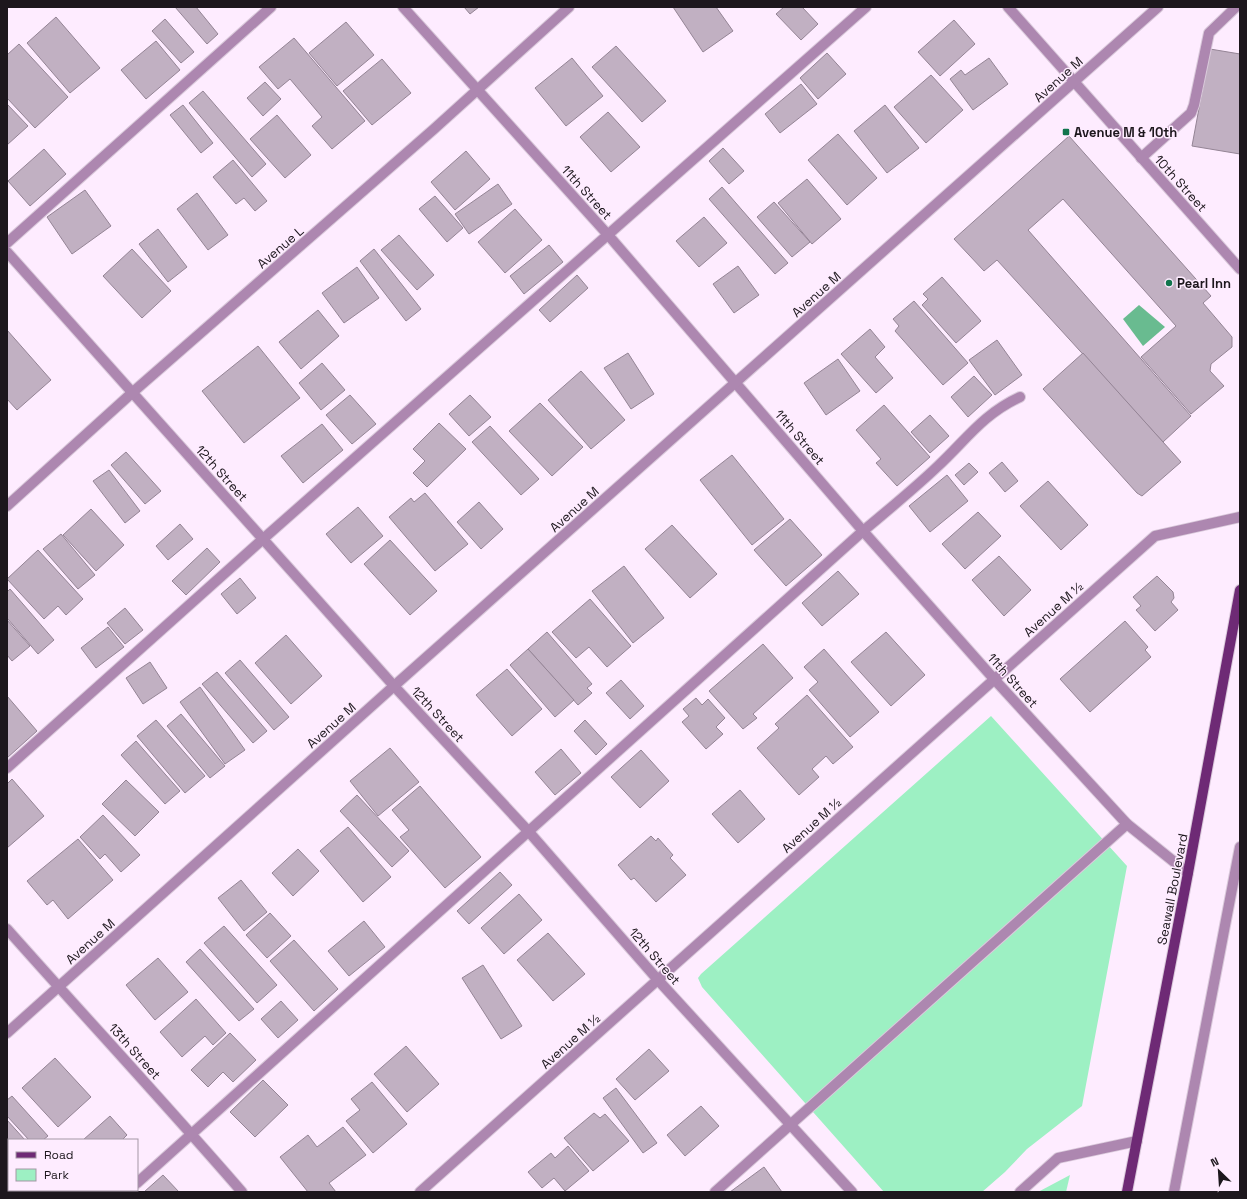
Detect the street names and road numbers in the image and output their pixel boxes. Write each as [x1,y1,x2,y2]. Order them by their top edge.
street label: Avenue M [1030,53,1087,106]
street label: 10th Street [1151,151,1211,215]
street label: 11th Street [558,161,616,223]
street label: Avenue L [253,222,307,272]
street label: Avenue M [788,268,845,321]
street label: 11th Street [771,406,828,469]
street label: 12th Street [192,442,251,505]
street label: Avenue M [546,483,603,536]
street label: Avenue M ½ [1020,578,1087,641]
street label: 11th Street [984,649,1042,711]
street label: 12th Street [407,683,468,746]
street label: Avenue M [303,699,360,752]
street label: Avenue M ½ [778,794,845,857]
street label: Seawall Boulevard [1153,832,1192,946]
street label: Avenue M [62,915,119,968]
street label: 12th Street [625,924,684,988]
street label: Avenue M ½ [537,1010,604,1073]
street label: 13th Street [105,1020,164,1083]

